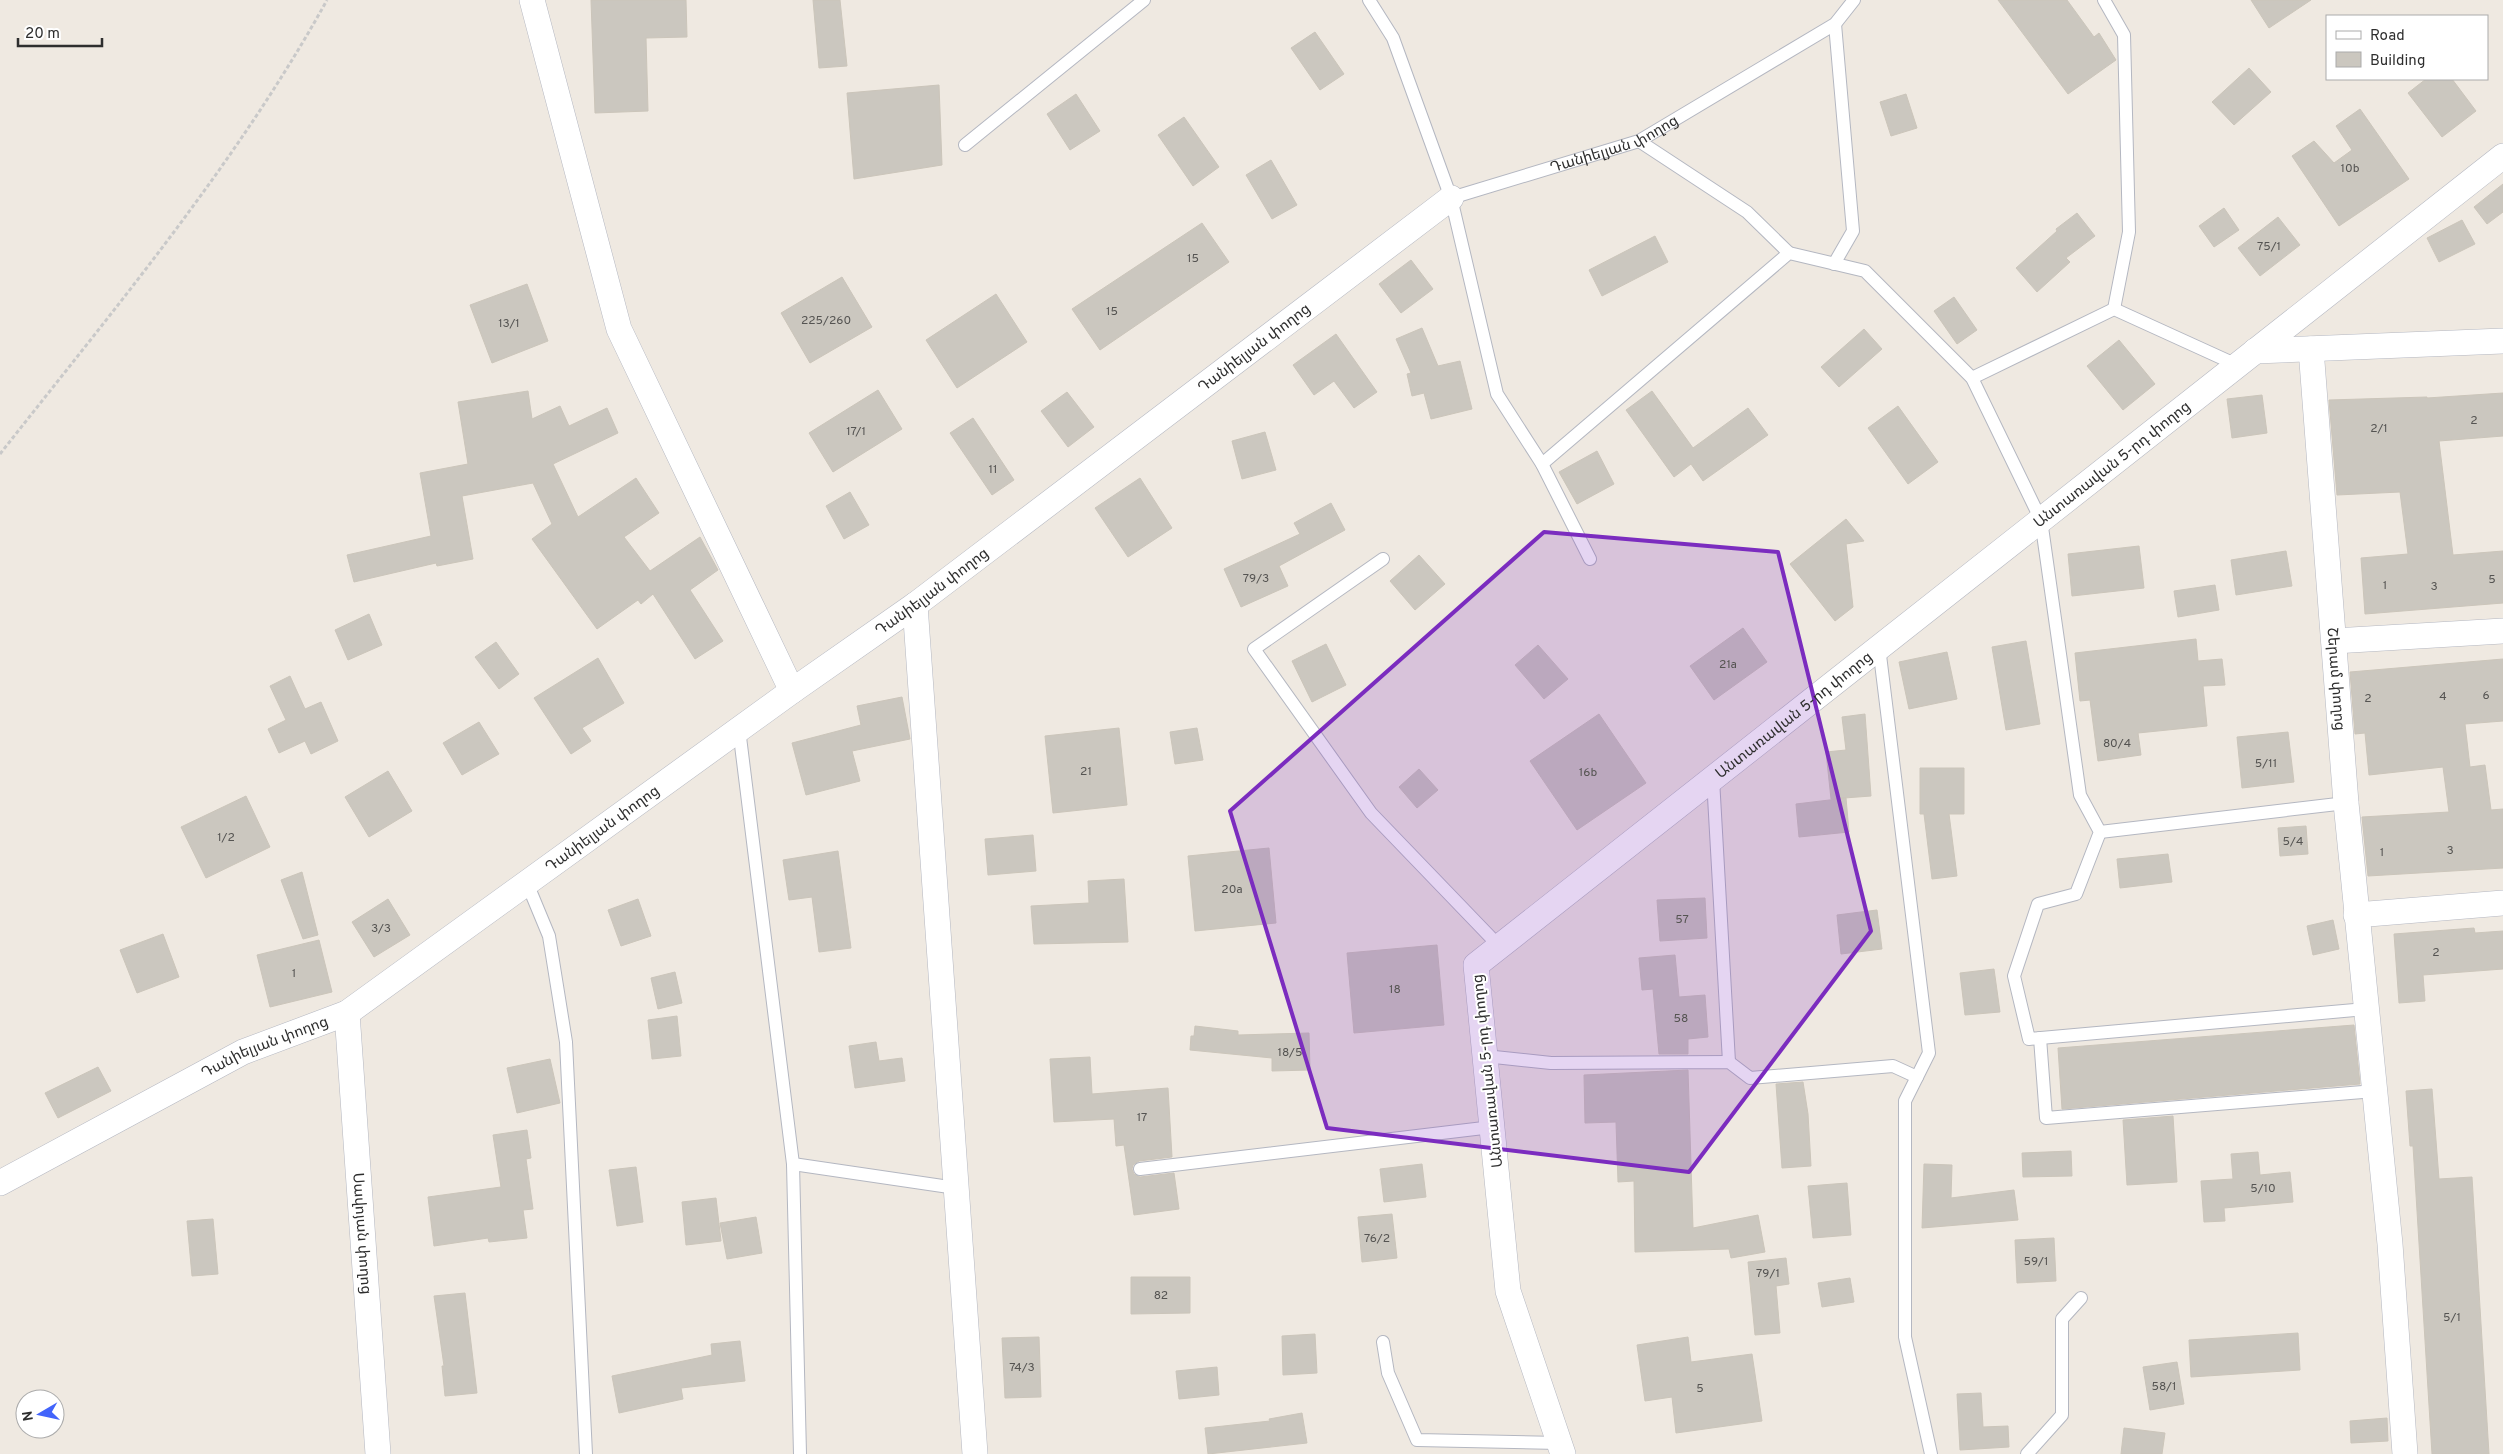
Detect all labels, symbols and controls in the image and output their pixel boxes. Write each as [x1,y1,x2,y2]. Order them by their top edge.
scale bar [18,15,101,47]
legend [2326,15,2488,80]
text: 20 m [25,25,60,44]
text: Road [2370,27,2405,46]
text: Building [2370,52,2425,71]
street label: Դանիելյան փողոց [1548,112,1682,178]
house number: 10b [2341,161,2360,177]
house number: 75/1 [2257,239,2281,255]
house number: 15 [1187,251,1199,267]
street label: Դանիելյան փողոց [1195,300,1315,398]
house number: 15 [1106,304,1118,320]
house number: 225/260 [801,313,851,329]
house number: 13/1 [498,316,520,332]
street label: Անտառավան 5-րդ փողոց [2030,398,2195,533]
house number: 2 [2470,413,2478,429]
house number: 2/1 [2370,421,2388,437]
house number: 17/1 [846,424,866,440]
house number: 11 [989,462,997,478]
street label: Դանիելյան փողոց [872,544,993,641]
house number: 79/3 [1243,571,1269,587]
house number: 5 [2488,572,2496,588]
house number: 1 [2383,578,2387,594]
house number: 3 [2430,579,2438,595]
street label: Շերամ փողոց [2321,627,2348,732]
street label: Անտառավան 5-րդ փողոց [1712,648,1877,784]
house number: 21a [1719,657,1737,673]
house number: 6 [2482,688,2490,704]
house number: 4 [2439,689,2447,705]
house number: 2 [2364,691,2372,707]
house number: 80/4 [2103,736,2131,752]
house number: 5/11 [2255,756,2277,772]
house number: 21 [1080,764,1092,780]
house number: 16b [1579,765,1597,781]
street label: Դանիելյան փողոց [542,782,664,877]
house number: 1/2 [217,830,235,846]
house number: 5/4 [2283,834,2303,850]
house number: 3 [2446,843,2454,859]
house number: 1 [2380,845,2384,861]
house number: 20a [1221,882,1243,898]
house number: 57 [1675,912,1689,928]
house number: 3/3 [371,921,391,937]
house number: 2 [2432,945,2440,961]
house number: 1 [292,966,296,982]
street label: Անտառավան 5-րդ փողոց [1469,973,1508,1169]
house number: 18 [1389,982,1401,998]
house number: 58 [1674,1011,1688,1027]
street label: Դանիելյան փողոց [198,1013,331,1084]
house number: 18/5 [1278,1045,1302,1061]
house number: 17 [1137,1110,1147,1126]
street label: Սավոյան փողոց [347,1172,375,1295]
house number: 5/10 [2250,1181,2276,1197]
house number: 76/2 [1364,1231,1390,1247]
house number: 59/1 [2024,1254,2048,1270]
house number: 79/1 [1756,1266,1780,1282]
house number: 82 [1154,1288,1168,1304]
house number: 5/1 [2443,1310,2461,1326]
house number: 74/3 [1009,1360,1035,1376]
house number: 58/1 [2152,1379,2176,1395]
house number: 5 [1696,1381,1704,1397]
north arrow [15,1389,65,1439]
text: N [19,1409,38,1422]

